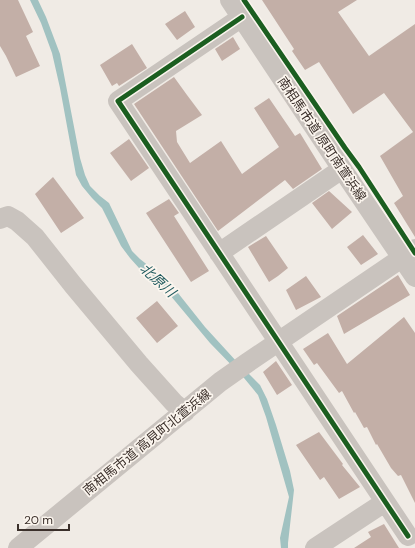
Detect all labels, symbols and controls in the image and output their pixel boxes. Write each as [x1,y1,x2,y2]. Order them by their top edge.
street label: 南相馬市道 原町南萱浜線 [274,74,370,204]
water label: 北原川 [136,259,181,302]
street label: 南相馬市道 高見町北萱浜線 [80,385,214,499]
scale bar [18,506,69,532]
text: 20 m [24,512,53,528]

